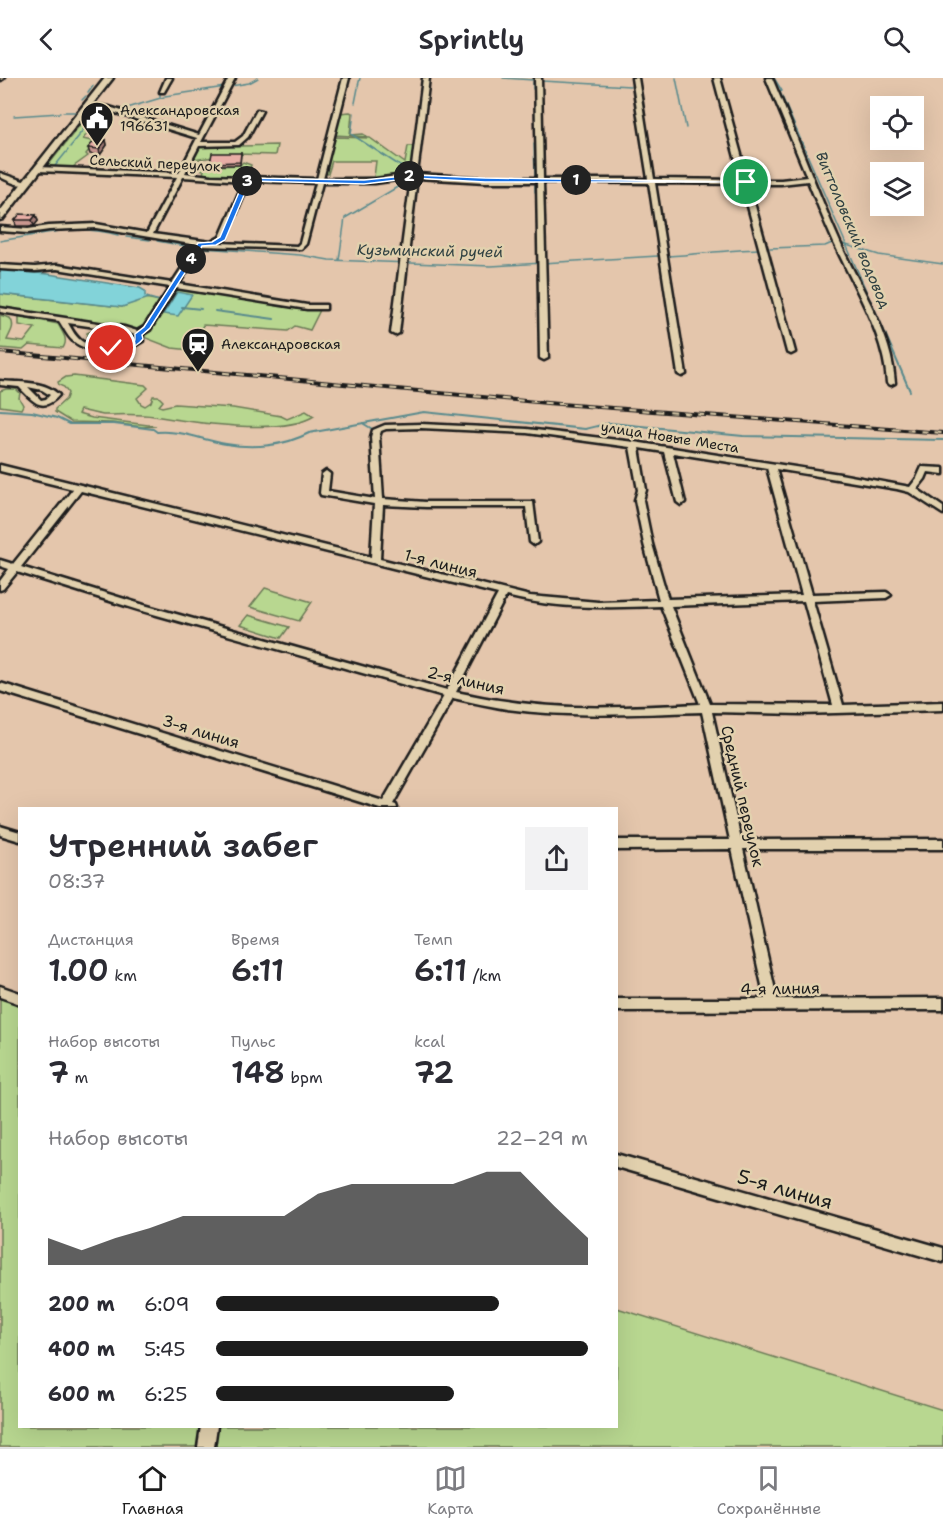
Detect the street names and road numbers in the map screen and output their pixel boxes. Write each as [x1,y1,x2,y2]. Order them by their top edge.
street label: Сельский переулок [89,151,222,175]
street label: улица Новые Места [600,417,741,457]
street label: 1-я линия [402,544,480,583]
street label: 2-я линия [425,661,507,700]
street label: 3-я линия [160,710,242,753]
street label: Средний переулок [716,723,769,869]
street label: 4-я линия [740,977,820,1000]
street label: 5-я линия [734,1163,836,1215]

